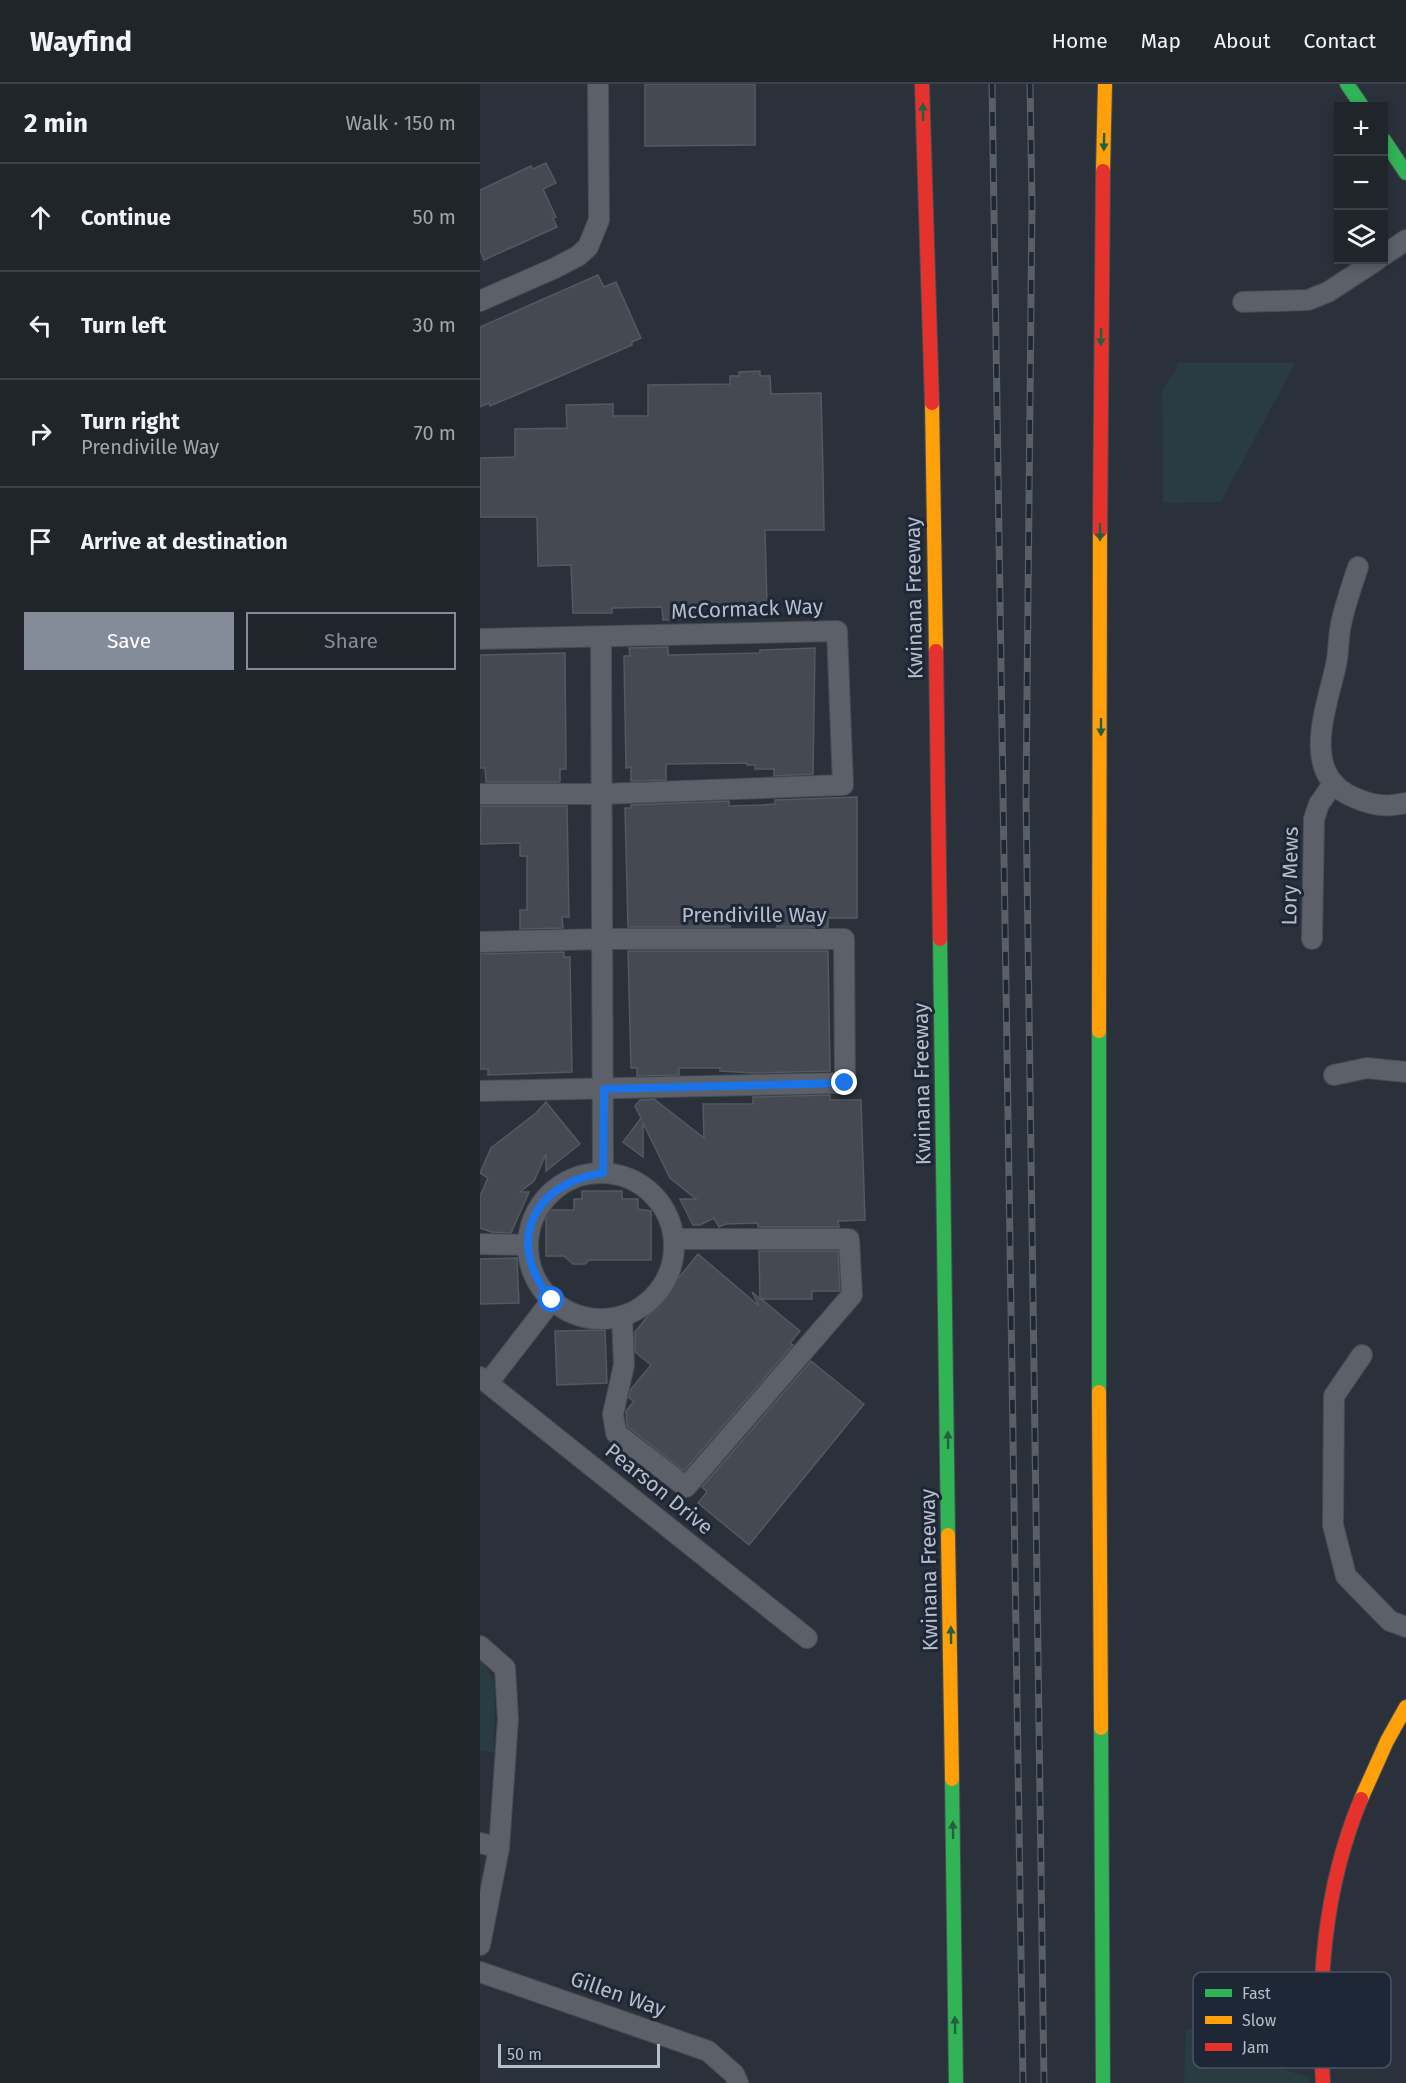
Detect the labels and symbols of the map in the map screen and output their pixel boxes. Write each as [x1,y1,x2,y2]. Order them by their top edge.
one-way arrow [918,103,928,122]
one-way arrow [1100,133,1109,152]
one-way arrow [1096,328,1106,347]
street label: Kwinana Freeway [900,516,928,679]
one-way arrow [1095,523,1105,542]
street label: McCormack Way [671,593,824,625]
one-way arrow [1096,718,1106,737]
street label: Lory Mews [1276,826,1304,926]
street label: Prendiville Way [681,902,827,928]
street label: Kwinana Freeway [908,1002,936,1165]
route end [831,1069,857,1095]
route start [538,1286,564,1312]
one-way arrow [943,1430,953,1449]
street label: Pearson Drive [600,1438,718,1540]
street label: Kwinana Freeway [915,1488,943,1651]
one-way arrow [946,1625,955,1644]
one-way arrow [948,1820,958,1839]
street label: Gillen Way [567,1966,670,2023]
legend [1193,1972,1391,2068]
text: Fast [1242,1984,1271,2003]
text: Slow [1242,2011,1277,2030]
one-way arrow [950,2015,960,2034]
text: Jam [1242,2038,1269,2057]
scale bar [498,2041,660,2068]

